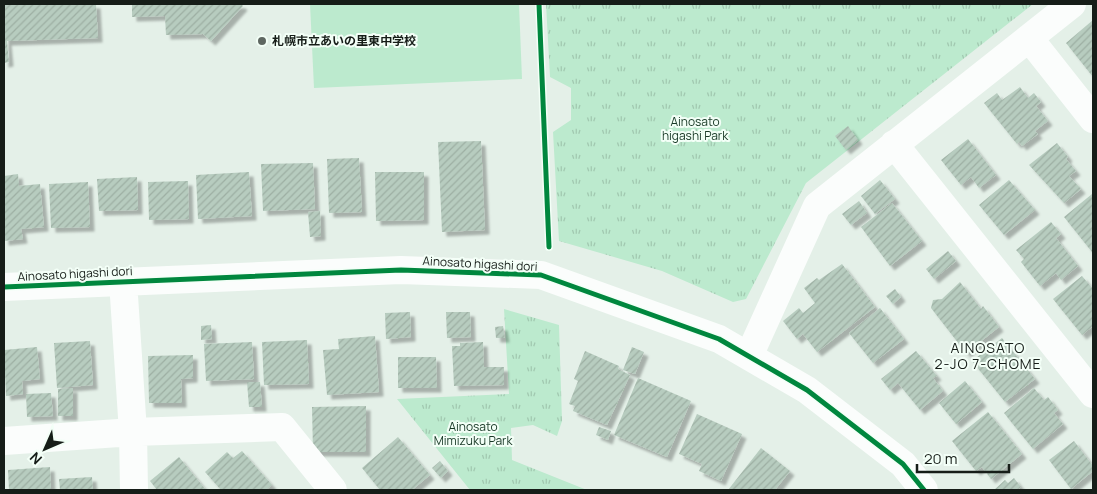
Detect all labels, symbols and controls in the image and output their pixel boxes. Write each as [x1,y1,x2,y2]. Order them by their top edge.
place label: 札幌市立あいの里東中学校 [272,32,416,49]
marker: 札幌市立あいの里東中学校 [256,35,268,47]
park label: Ainosato higashi Park [662,113,729,144]
street label: Ainosato higashi dori [422,252,538,275]
street label: Ainosato higashi dori [17,262,133,285]
district label: AINOSATO 2-JO 7-CHOME [934,338,1042,373]
park label: Ainosato Mimizuku Park [434,418,513,449]
north arrow [20,424,70,474]
scale bar [917,442,1010,474]
text: N [25,448,46,469]
text: 20 m [924,448,957,469]

